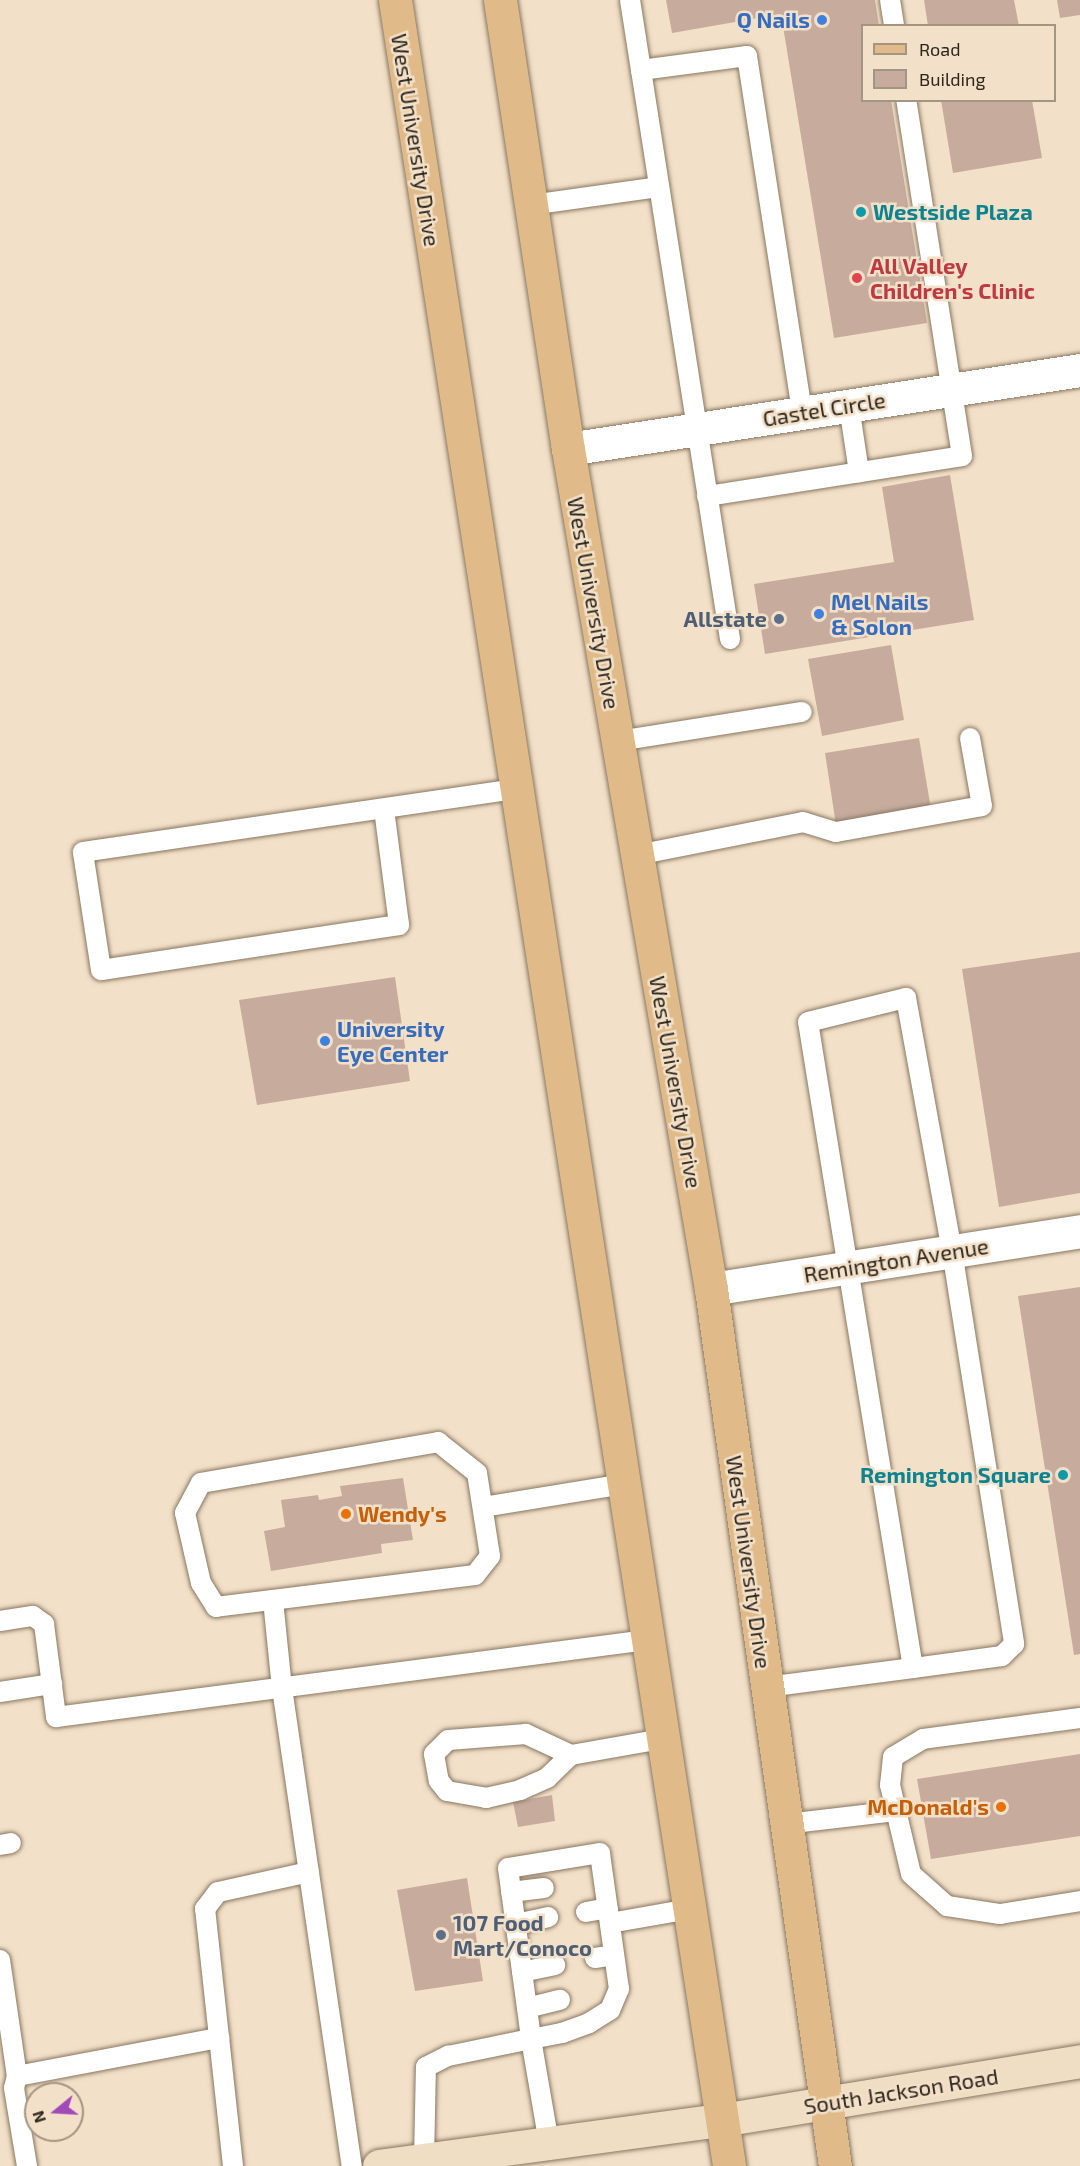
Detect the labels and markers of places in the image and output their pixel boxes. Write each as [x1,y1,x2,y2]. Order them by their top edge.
place label: Q Nails [737,7,810,33]
marker: Q Nails [815,13,829,27]
place label: Westside Plaza [873,199,1033,225]
marker: Westside Plaza [854,205,868,219]
place label: All Valley Children's Clinic [870,252,1035,304]
marker: All Valley Children's Clinic [848,269,866,287]
place label: Mel Nails & Solon [831,588,929,640]
place label: Allstate [684,606,767,632]
marker: Mel Nails & Solon [812,607,826,621]
marker: Allstate [772,612,786,626]
place label: University Eye Center [337,1015,449,1066]
marker: University Eye Center [318,1034,332,1048]
place label: Remington Square [860,1462,1051,1488]
marker: Remington Square [1056,1468,1070,1482]
place label: Wendy's [358,1501,447,1527]
marker: Wendy's [339,1507,353,1521]
place label: McDonald's [867,1794,989,1820]
marker: McDonald's [994,1800,1008,1814]
place label: 107 Food Mart/Conoco [453,1909,592,1960]
marker: 107 Food Mart/Conoco [434,1928,448,1942]

